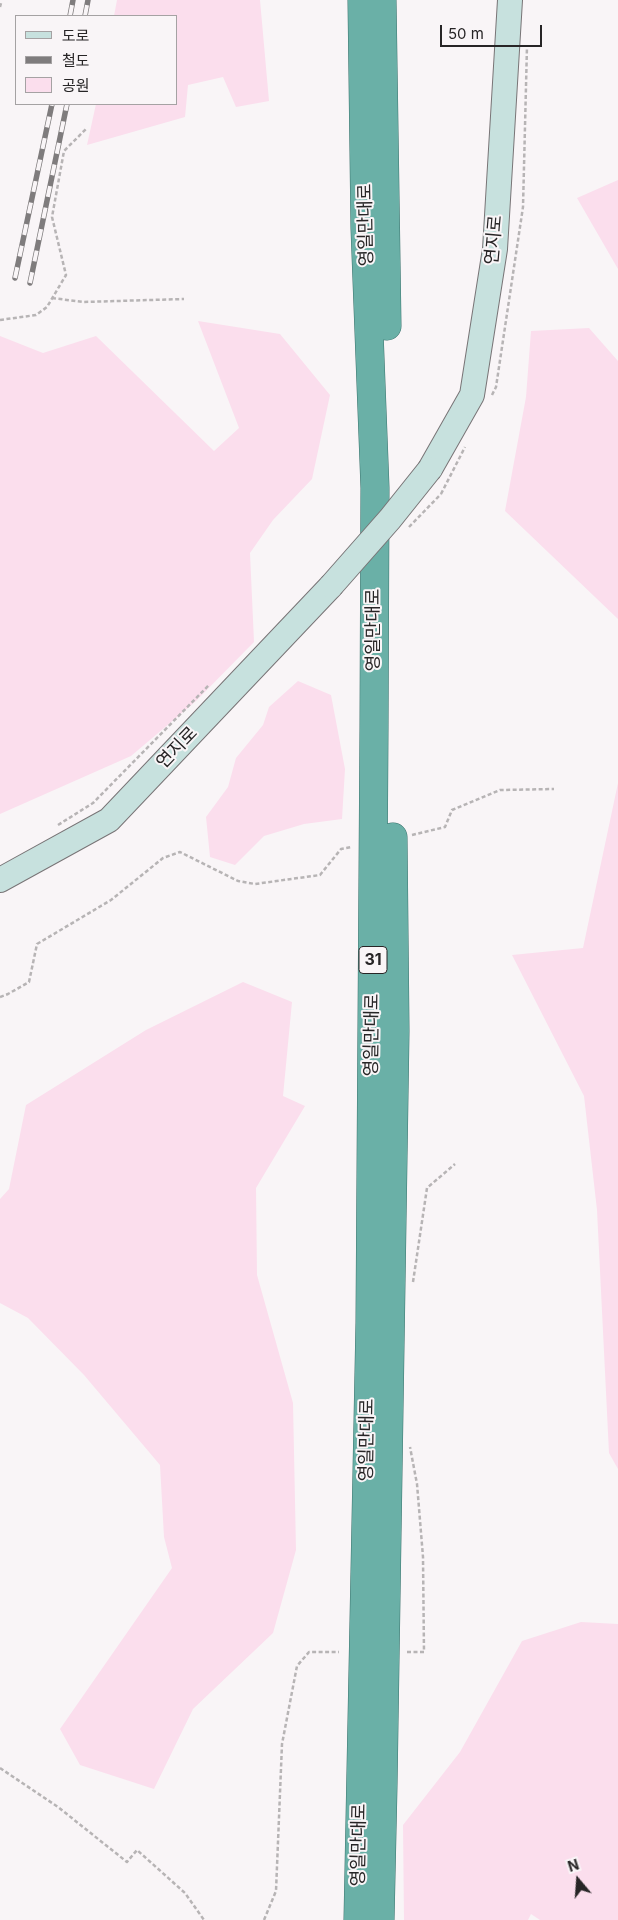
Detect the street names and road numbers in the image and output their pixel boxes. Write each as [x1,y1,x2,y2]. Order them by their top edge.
street label: 영일만대로 [354,183,378,267]
street label: 연지로 [481,214,507,266]
street label: 영일만대로 [363,589,385,671]
street label: 연지로 [152,723,202,773]
road number: 31 [359,946,387,974]
street label: 영일만대로 [360,993,384,1077]
street label: 영일만대로 [355,1398,379,1482]
street label: 영일만대로 [347,1803,371,1887]

